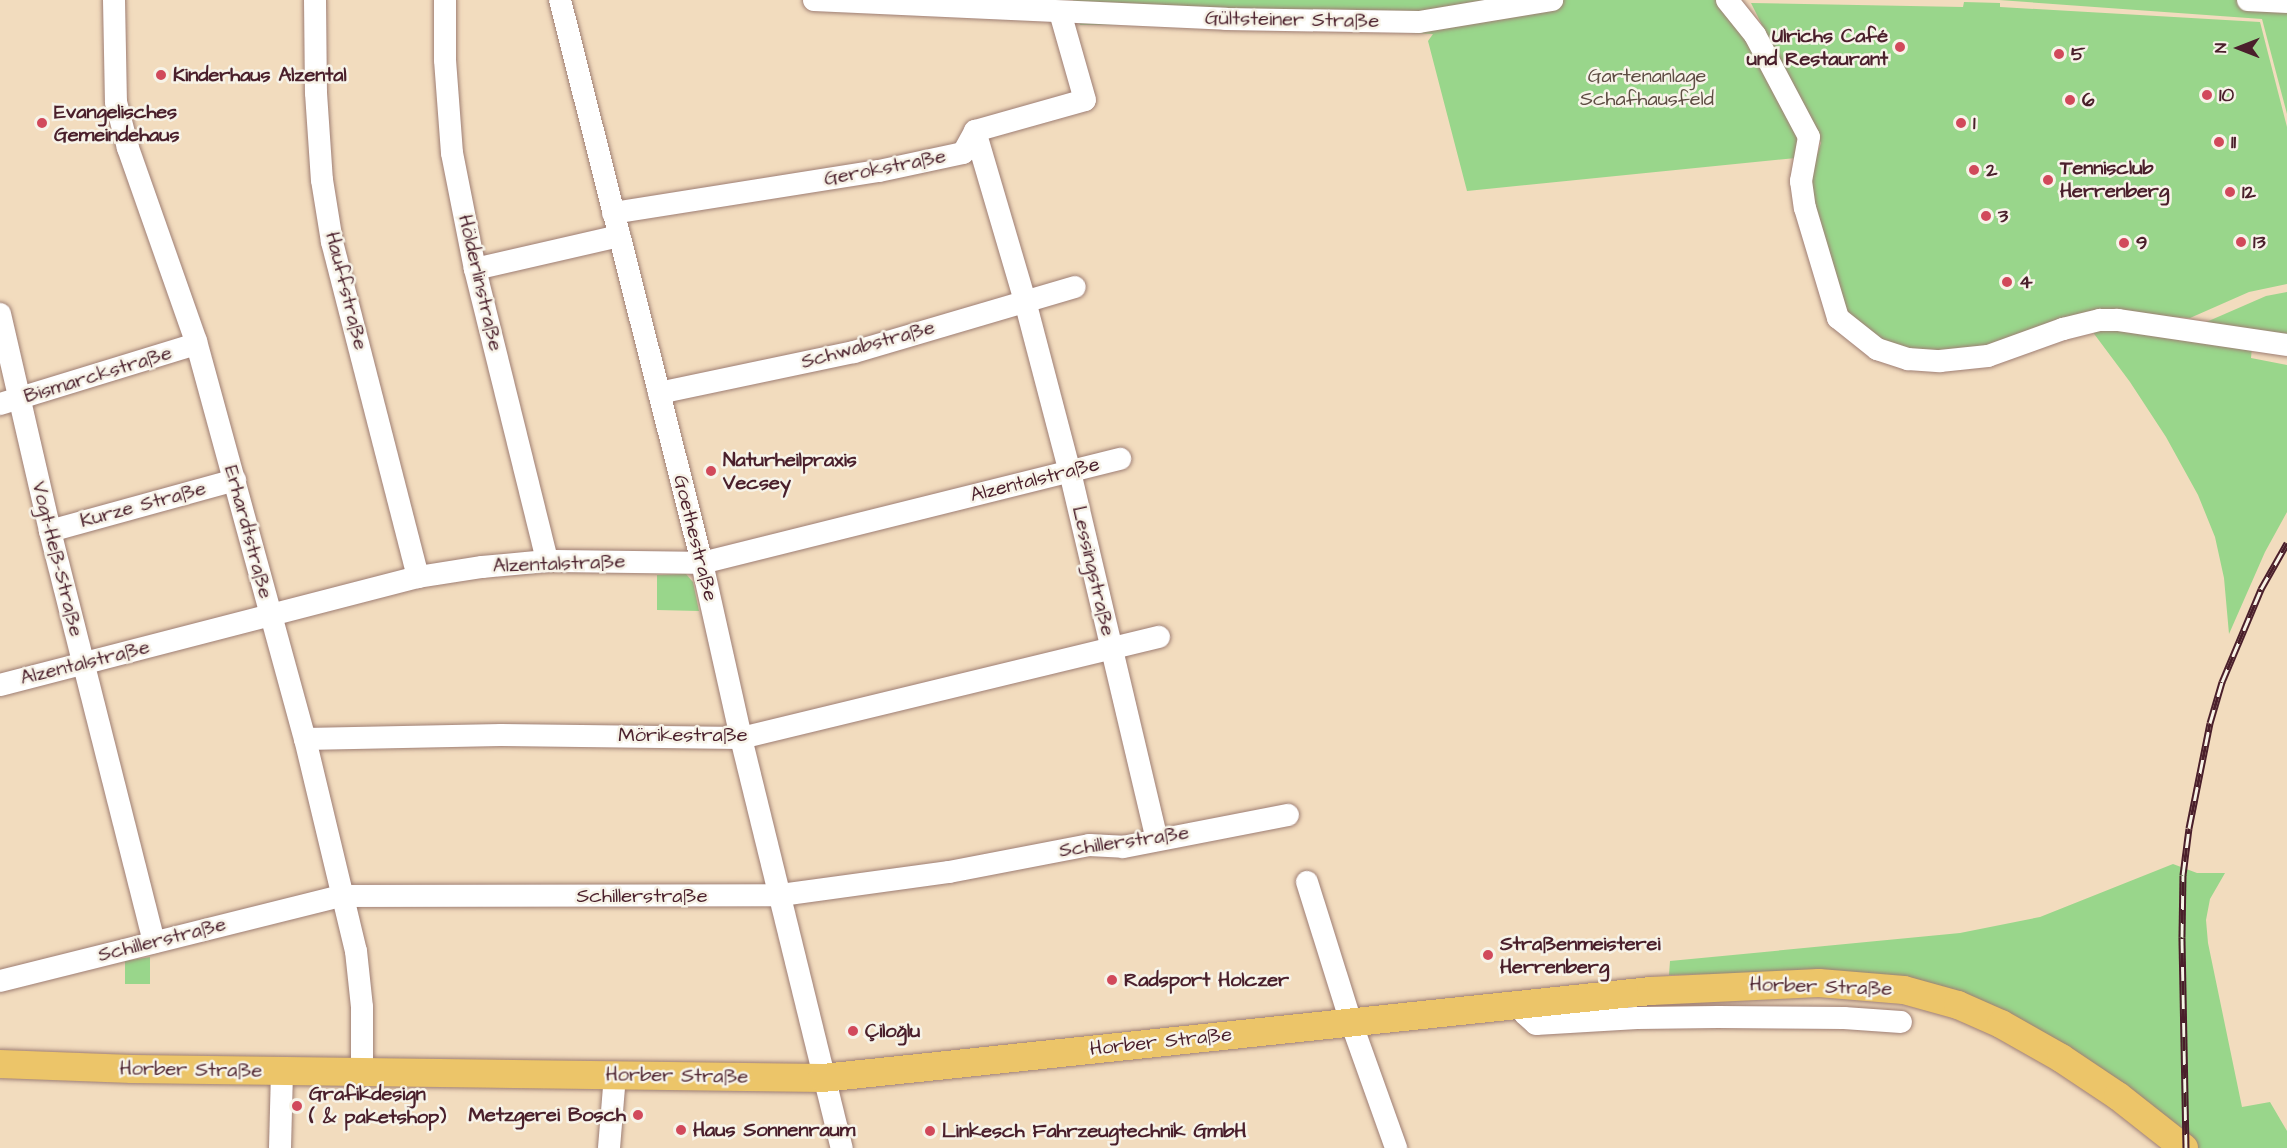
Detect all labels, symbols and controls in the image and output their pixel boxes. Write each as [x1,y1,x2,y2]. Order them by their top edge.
street label: Gültsteiner Straße [1205,6,1379,34]
north arrow [2209,18,2269,78]
place label: Ulrichs Café und Restaurant [1747,24,1888,71]
marker: Ulrichs Café und Restaurant [1893,40,1907,54]
place label: 5 [2071,42,2085,66]
text: N [2210,43,2232,53]
marker: 5 [2052,47,2066,61]
place label: Kinderhaus Alzental [173,63,347,87]
park label: Gartenanlage Schafhausfeld [1580,65,1714,112]
marker: Kinderhaus Alzental [154,68,168,82]
place label: 10 [2219,83,2234,107]
place label: 6 [2082,88,2095,112]
marker: 10 [2200,88,2214,102]
marker: 6 [2063,93,2077,107]
place label: Evangelisches Gemeindehaus [54,100,179,147]
place label: 1 [1973,111,1976,135]
marker: Evangelisches Gemeindehaus [35,116,49,130]
marker: 1 [1954,116,1968,130]
place label: 11 [2231,130,2236,154]
marker: 11 [2212,135,2226,149]
street label: Gerokstraße [822,144,948,192]
place label: Tennisclub Herrenberg [2060,156,2169,203]
place label: 2 [1986,158,1997,182]
marker: 2 [1967,163,1981,177]
marker: Tennisclub Herrenberg [2041,173,2055,187]
place label: 12 [2242,180,2256,204]
marker: 12 [2223,185,2237,199]
place label: 3 [1998,204,2008,228]
marker: 3 [1979,209,1993,223]
street label: Hölderlinstraße [453,213,507,353]
street label: Hauffstraße [320,230,372,352]
place label: 13 [2253,230,2266,254]
place label: 9 [2136,231,2147,255]
marker: 13 [2234,235,2248,249]
marker: 9 [2117,236,2131,250]
place label: 4 [2019,270,2033,294]
marker: 4 [2000,275,2014,289]
street label: Schwabstraße [799,316,937,374]
street label: Bismarckstraße [21,341,175,409]
place label: Naturheilpraxis Vecsey [723,448,857,495]
street label: Alzentalstraße [968,452,1102,508]
street label: Erhardtstraße [219,463,277,601]
marker: Naturheilpraxis Vecsey [704,464,718,478]
street label: Goethestraße [668,472,722,604]
street label: Kurze Straße [77,477,209,533]
street label: Vogt-Heß-Straße [26,479,88,639]
street label: Lessingstraße [1066,504,1120,638]
street label: Alzentalstraße [492,550,626,578]
street label: Alzentalstraße [18,635,152,691]
street label: Mörikestraße [618,723,748,747]
street label: Schillerstraße [1057,821,1191,863]
street label: Schillerstraße [577,884,707,908]
street label: Schillerstraße [96,913,228,967]
place label: Straßenmeisterei Herrenberg [1500,932,1660,979]
marker: Straßenmeisterei Herrenberg [1481,948,1495,962]
place label: Radsport Holczer [1124,968,1289,992]
marker: Radsport Holczer [1105,973,1119,987]
street label: Horber Straße [1749,973,1893,1001]
place label: Çiloğlu [865,1019,920,1043]
street label: Horber Straße [1089,1023,1233,1061]
marker: Çiloğlu [846,1024,860,1038]
street label: Horber Straße [119,1057,263,1083]
street label: Horber Straße [605,1063,749,1089]
place label: Grafikdesign ( & paketshop) [309,1082,446,1129]
marker: Grafikdesign ( & paketshop) [290,1099,304,1113]
place label: Metzgerei Bosch [469,1103,626,1127]
marker: Metzgerei Bosch [631,1108,645,1122]
place label: Haus Sonnenraum [693,1118,855,1142]
place label: Linkesch Fahrzeugtechnik GmbH [942,1119,1246,1143]
marker: Haus Sonnenraum [674,1123,688,1137]
marker: Linkesch Fahrzeugtechnik GmbH [923,1124,937,1138]

